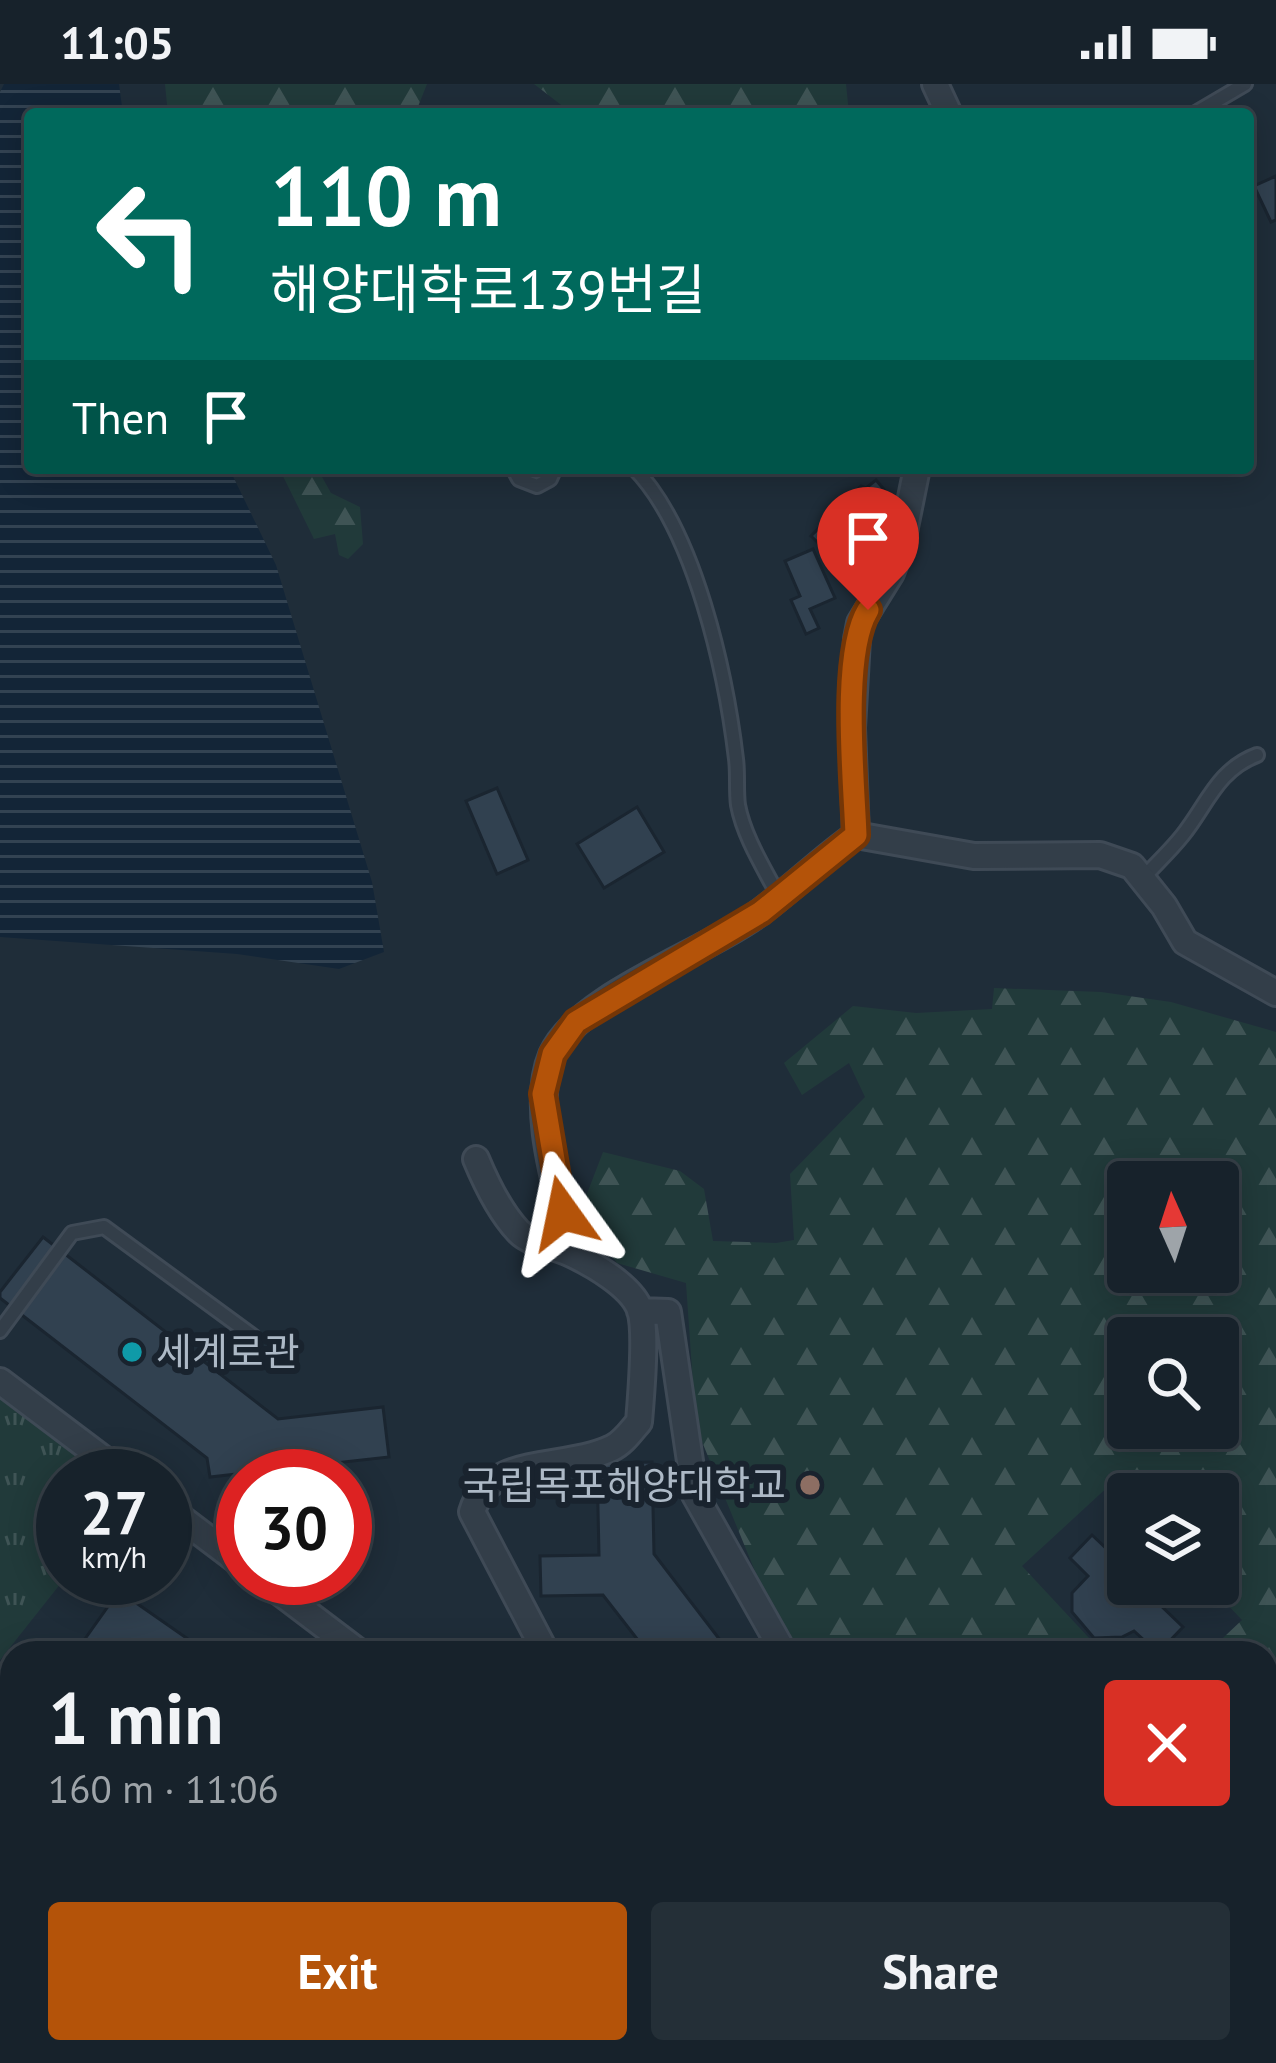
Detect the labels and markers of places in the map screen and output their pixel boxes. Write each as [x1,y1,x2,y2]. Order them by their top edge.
pin [817,487,919,610]
place label: 세계로관 [156,1326,300,1377]
marker: 세계로관 [119,1339,145,1365]
place label: 국립목포해양대학교 [463,1459,786,1510]
marker: 국립목포해양대학교 [797,1472,823,1498]

